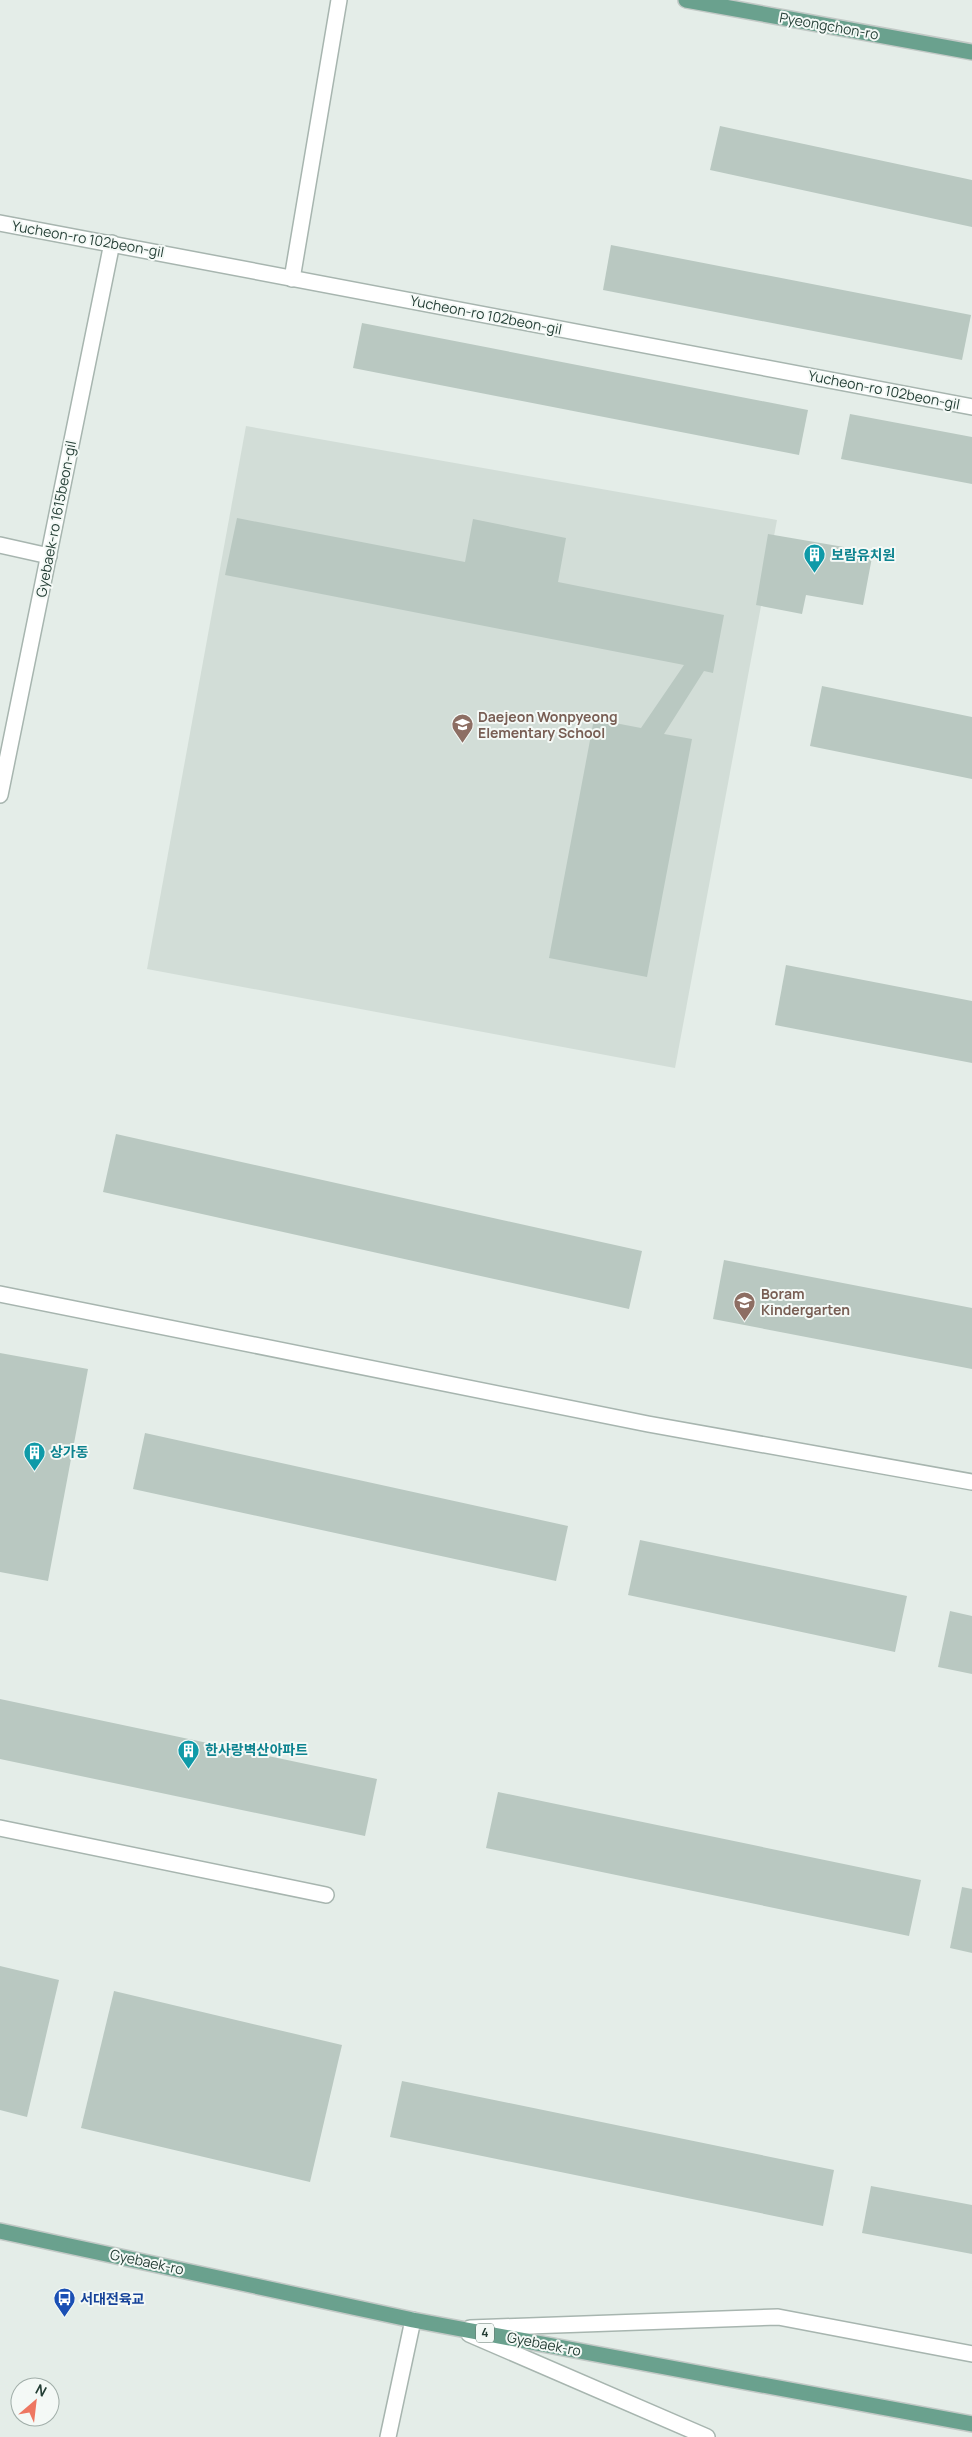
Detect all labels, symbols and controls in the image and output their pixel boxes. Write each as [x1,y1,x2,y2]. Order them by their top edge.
street label: Pyeongchon-ro [778,7,880,44]
street label: Yucheon-ro 102beon-gil [11,216,166,261]
street label: Yucheon-ro 102beon-gil [409,290,564,339]
street label: Yucheon-ro 102beon-gil [807,365,962,414]
street label: Gyebaek-ro 1615beon-gil [31,439,80,599]
building icon: 보람유치원 [803,543,827,574]
place label: 보람유치원 [831,545,895,564]
place label: Daejeon Wonpyeong Elementary School [478,707,618,742]
school or university icon: Daejeon Wonpyeong Elementary School [450,713,474,744]
place label: Boram Kindergarten [761,1284,850,1319]
school or university icon: Boram Kindergarten [733,1290,757,1321]
building icon: 상가동 [22,1440,46,1471]
place label: 상가동 [50,1442,89,1461]
building icon: 한사랑벽산아파트 [177,1738,201,1769]
place label: 한사랑벽산아파트 [205,1740,308,1759]
street label: Gyebaek-ro [108,2244,186,2279]
bus stop icon: 서대전육교 [52,2287,76,2318]
place label: 서대전육교 [80,2289,145,2308]
road number: 4 [476,2324,494,2342]
street label: Gyebaek-ro [505,2327,583,2360]
north arrow [10,2377,60,2427]
text: N [32,2379,50,2401]

